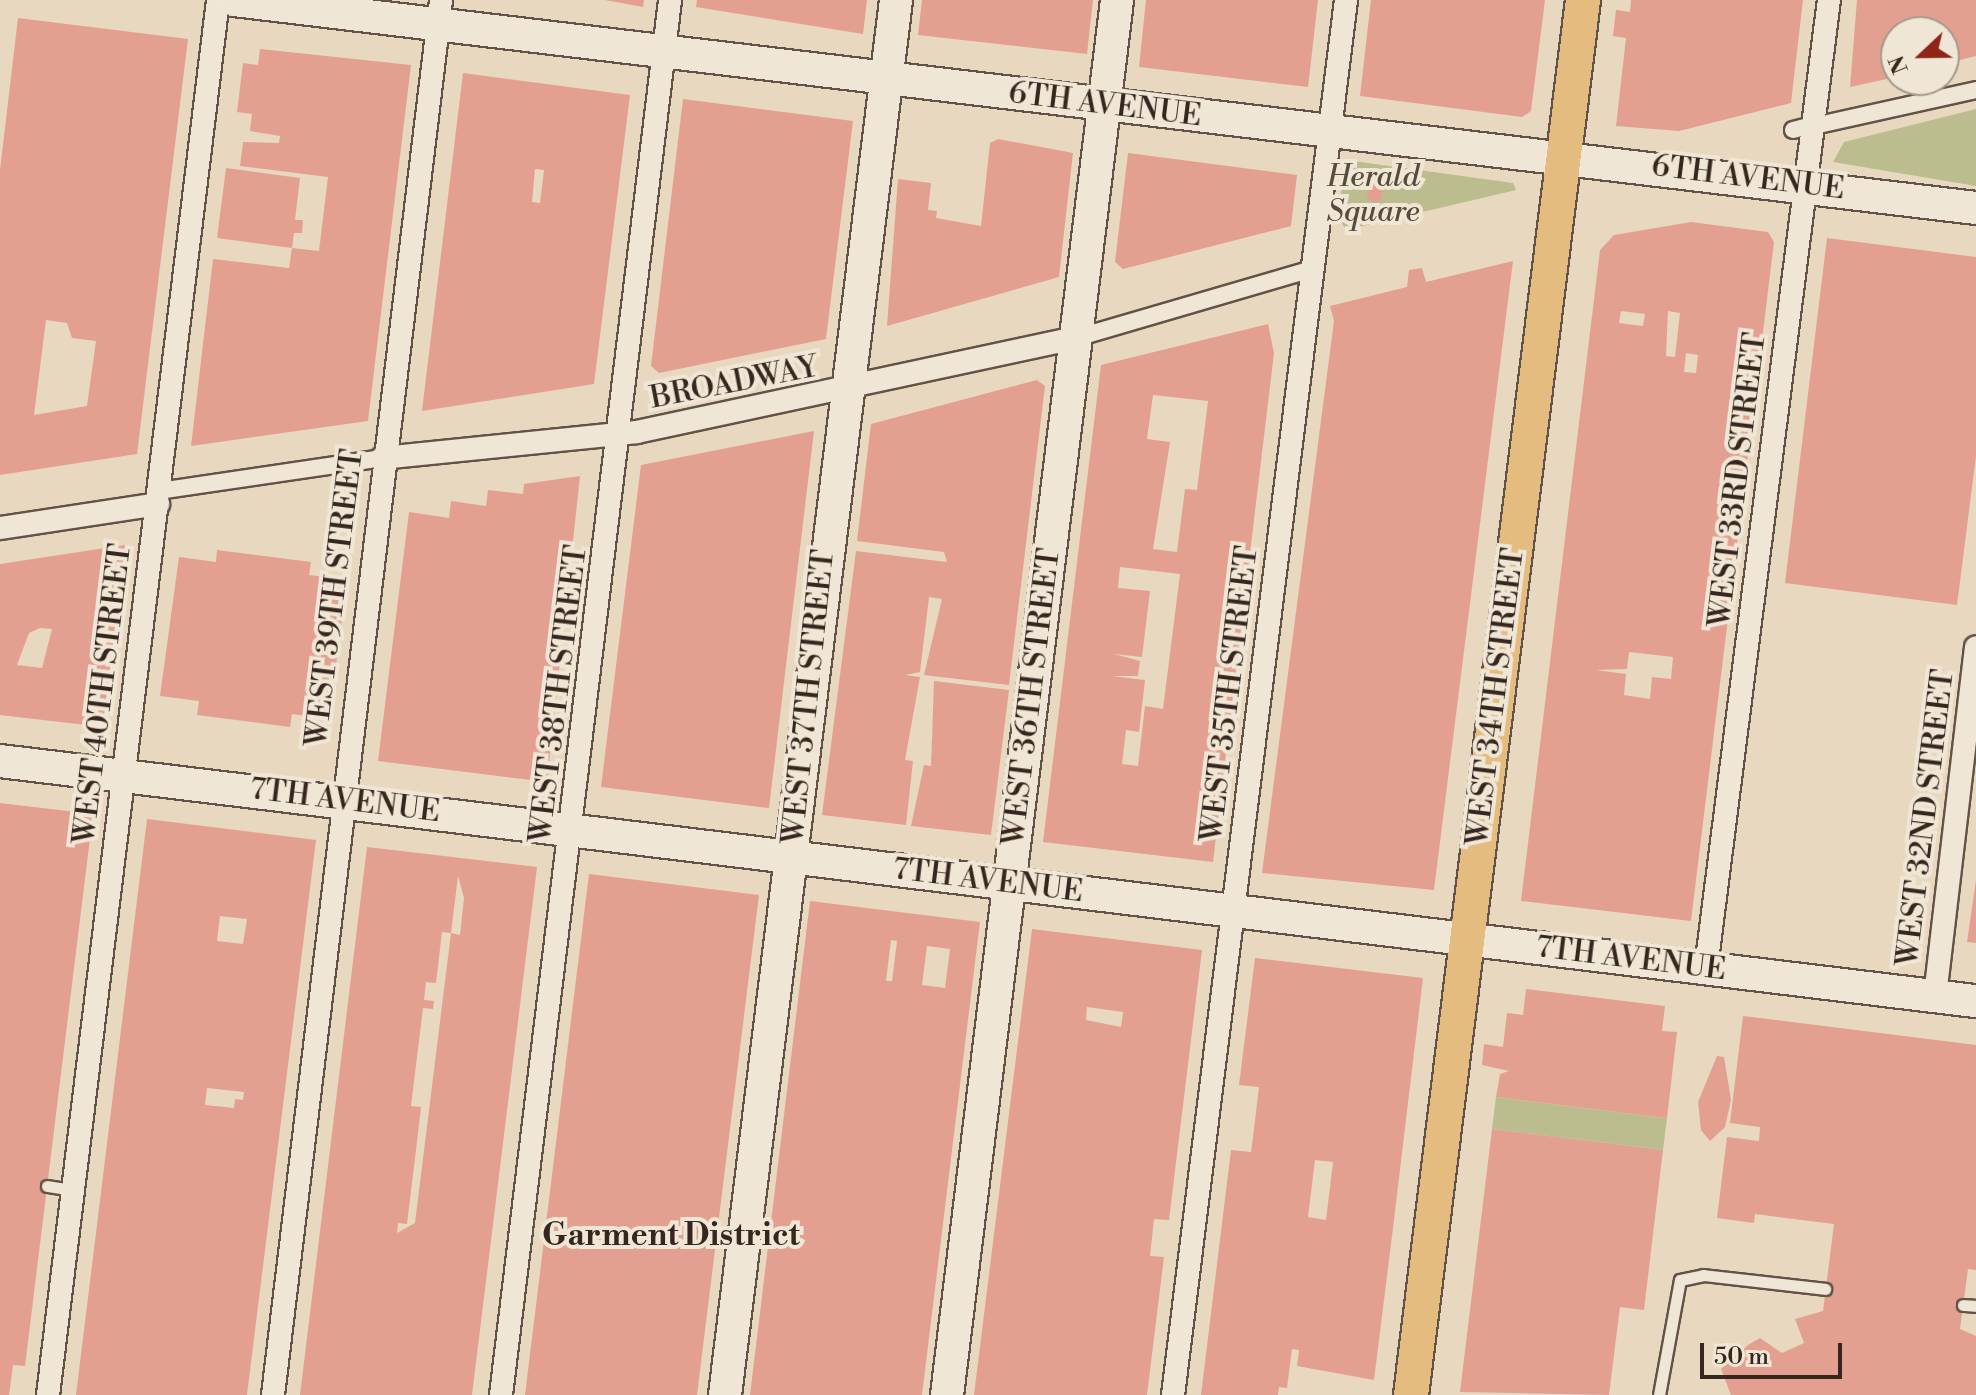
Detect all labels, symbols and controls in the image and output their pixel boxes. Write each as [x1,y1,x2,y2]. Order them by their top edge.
north arrow [1880,16,1960,96]
text: N [1883,51,1915,78]
street label: 6TH AVENUE [1006,75,1204,135]
street label: 6TH AVENUE [1649,148,1847,208]
park label: Herald Square [1326,159,1420,230]
street label: WEST 33RD STREET [1702,331,1774,629]
street label: BROADWAY [647,349,821,417]
street label: WEST 39TH STREET [299,447,371,749]
street label: WEST 40TH STREET [67,542,139,846]
street label: WEST 38TH STREET [523,543,595,845]
street label: WEST 35TH STREET [1194,544,1266,844]
street label: WEST 36TH STREET [996,546,1068,848]
street label: WEST 34TH STREET [1460,546,1532,848]
street label: WEST 37TH STREET [776,548,842,846]
street label: WEST 32ND STREET [1890,668,1962,968]
street label: 7TH AVENUE [248,771,442,831]
street label: 7TH AVENUE [891,851,1085,911]
street label: 7TH AVENUE [1534,929,1728,989]
district label: Garment District [542,1216,800,1254]
scale bar [1704,1327,1846,1377]
text: 50 m [1714,1342,1769,1372]

